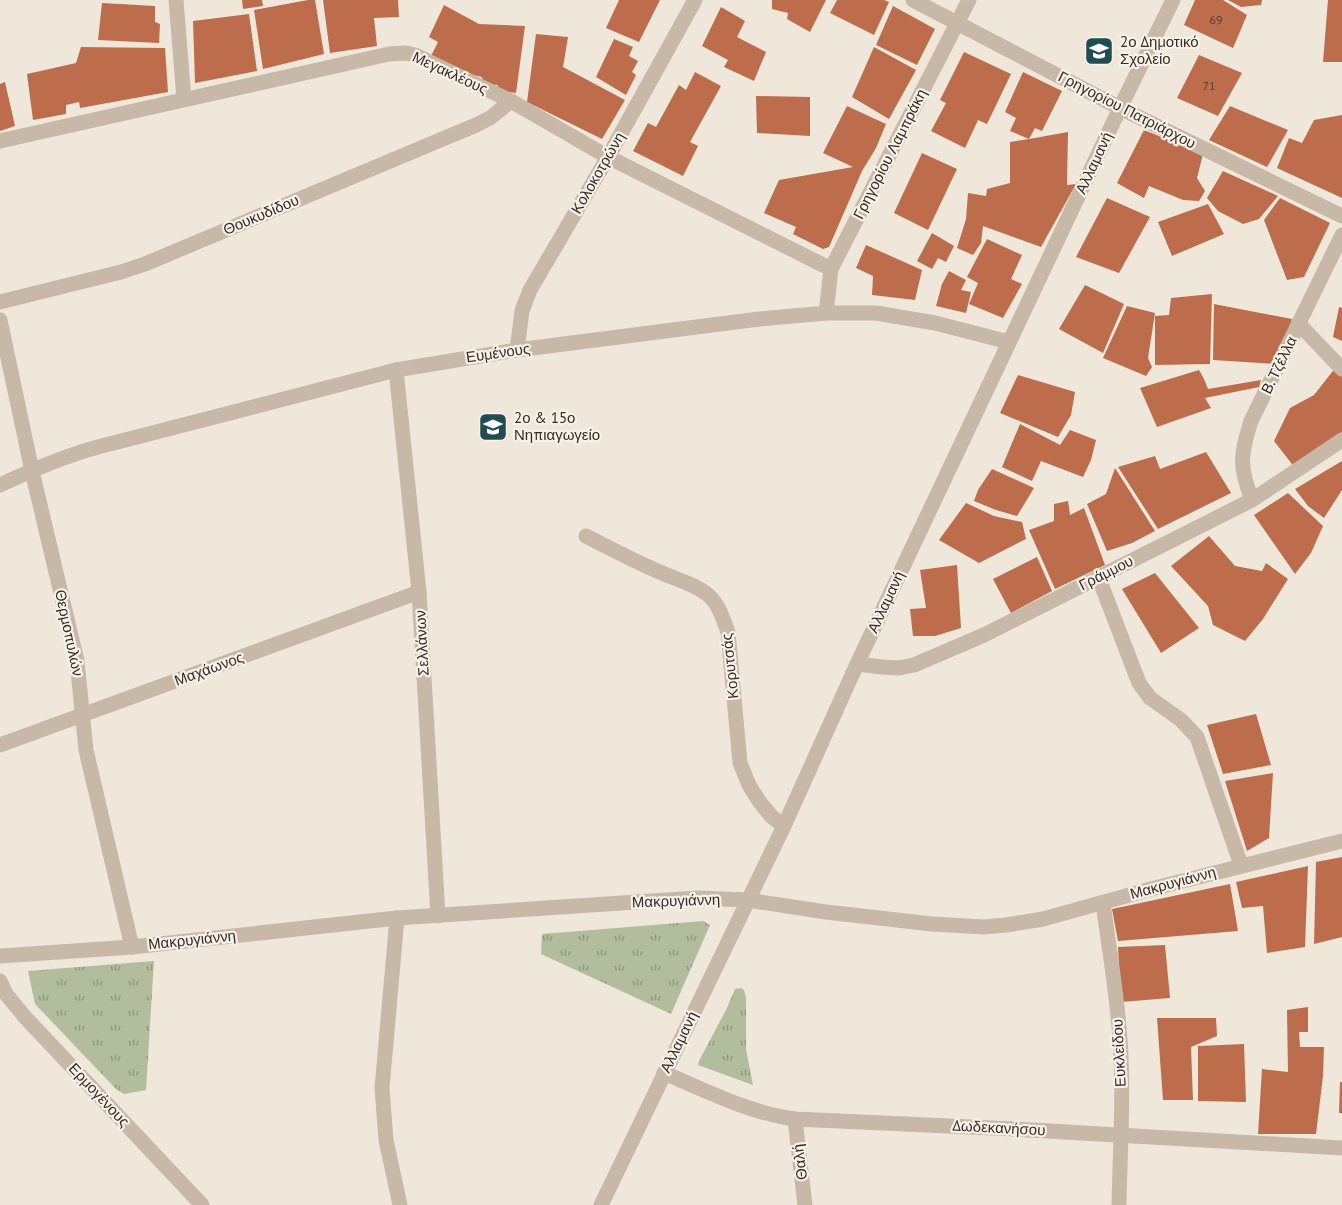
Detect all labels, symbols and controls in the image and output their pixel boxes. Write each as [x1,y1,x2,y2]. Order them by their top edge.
house number: 69 [1209,12,1223,27]
place label: 2ο Δημοτικό Σχολείο [1120,32,1199,68]
school or university icon: 2ο Δημοτικό Σχολείο [1083,35,1115,67]
street label: Μεγακλέους [410,47,491,98]
street label: Γρηγορίου Πατριάρχου [1055,67,1199,153]
house number: 71 [1202,78,1216,93]
street label: Γρηγορίου Λαμπράκη [849,86,931,222]
street label: Κολοκοτρώνη [567,129,629,217]
street label: Αλλαμανή [1071,129,1116,197]
street label: Θουκυδίδου [220,190,302,239]
street label: Β. Τζέλλα [1256,332,1301,397]
street label: Ευμένους [465,339,531,366]
place label: 2ο & 15ο Νηπιαγωγείο [514,408,600,444]
school or university icon: 2ο & 15ο Νηπιαγωγείο [477,411,509,443]
street label: Γράμμου [1075,551,1136,594]
street label: Αλλαμανή [863,568,908,636]
street label: Θερμοπυλών [51,588,88,678]
street label: Σελλάνων [410,610,433,677]
street label: Κορυτσάς [717,632,742,700]
street label: Μαχάωνος [172,647,246,690]
street label: Μακρυγιάννη [1128,862,1218,903]
street label: Μακρυγιάννη [632,889,720,912]
street label: Μακρυγιάννη [147,925,237,954]
street label: Αλλαμανή [655,1008,702,1076]
street label: Ευκλείδου [1107,1019,1130,1088]
street label: Ερμογένους [65,1059,134,1131]
street label: Δωδεκανήσου [952,1116,1046,1139]
street label: Θαλή [788,1143,811,1181]

